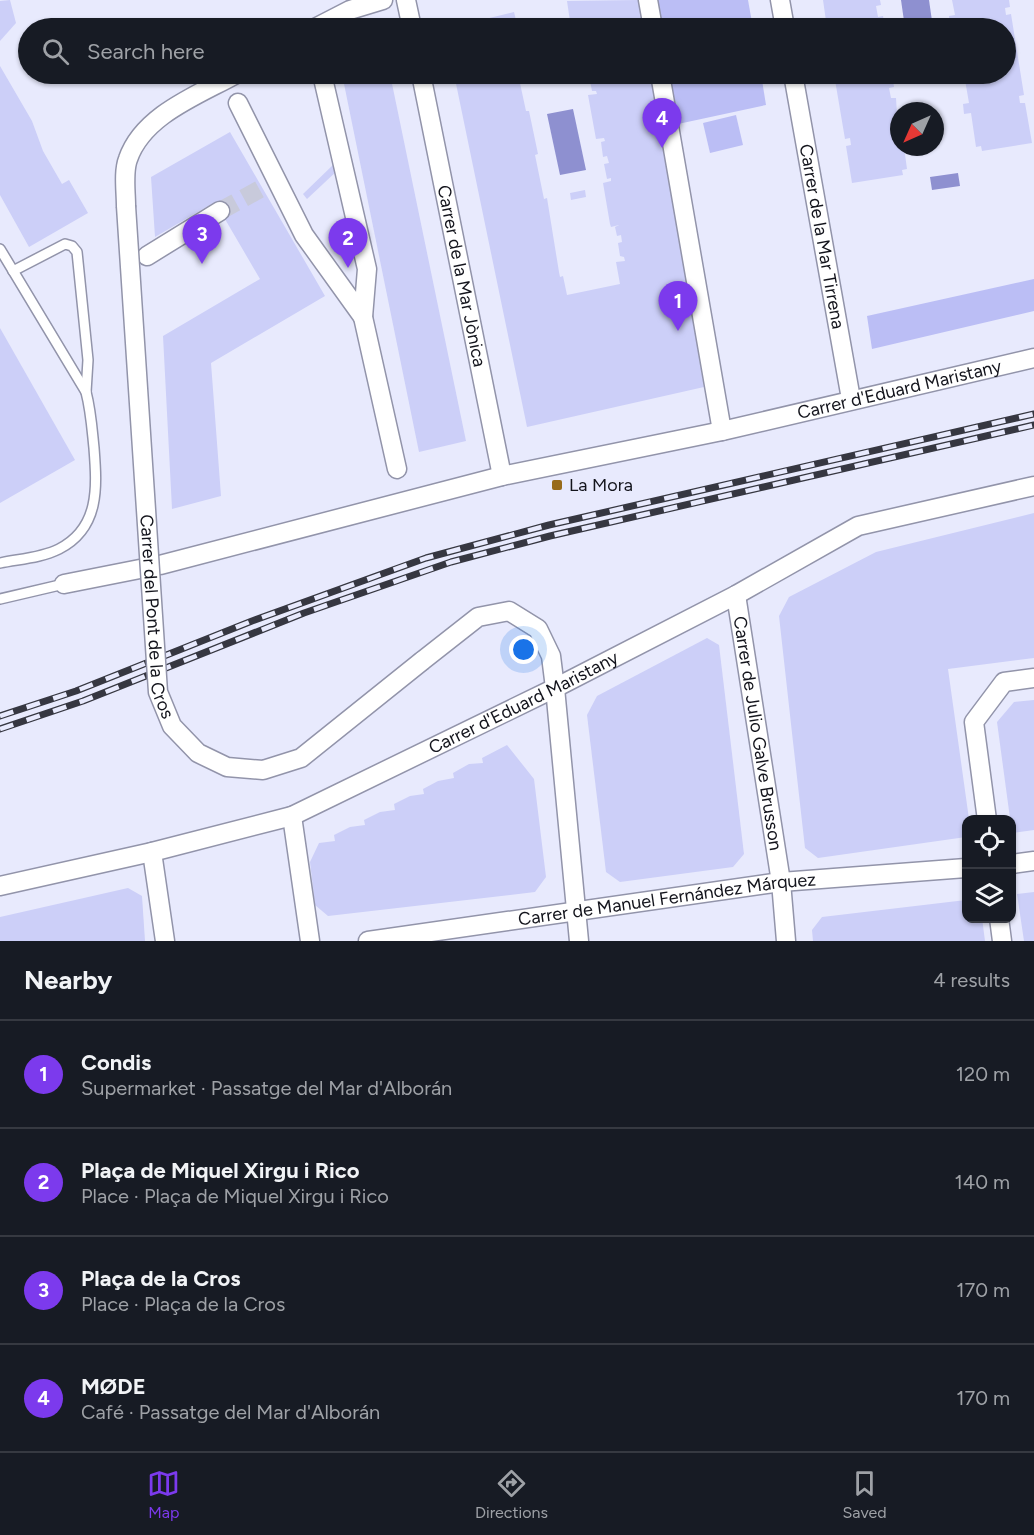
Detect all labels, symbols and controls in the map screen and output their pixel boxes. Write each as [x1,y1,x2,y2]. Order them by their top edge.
search box [18,18,1016,84]
icon: search [39,35,72,68]
text: Search here [87,38,205,65]
pin: 4 [642,98,682,148]
north arrow [890,102,944,156]
street label: Carrer de la Mar Tirrena [795,142,849,331]
street label: Carrer de la Mar Jònica [433,183,491,369]
pin: 3 [182,214,222,264]
pin: 2 [328,218,368,268]
pin: 1 [658,282,698,331]
street label: Carrer d'Eduard Maristany [795,355,1004,424]
place label: La Mora [569,474,633,496]
marker: La Mora [550,478,564,492]
street label: Carrer del Pont de la Cros [135,514,179,722]
street label: Carrer de Julio Galve Brusson [728,615,787,852]
your location [509,635,538,664]
street label: Carrer d'Eduard Maristany [425,646,622,759]
map controls [962,815,1016,923]
button: locate [962,815,1016,869]
street label: Carrer de Manuel Fernández Márquez [517,868,817,930]
button: layers [962,869,1016,923]
text: Nearby [24,964,112,996]
text: 4 results [933,968,1010,992]
text: Condis [81,1049,151,1076]
text: 1 [39,1062,48,1086]
text: 120 m [956,1062,1010,1086]
text: Supermarket · Passatge del Mar d'Alborán [81,1076,452,1100]
text: Plaça de Miquel Xirgu i Rico [81,1157,360,1184]
text: 2 [38,1170,49,1194]
text: 140 m [955,1170,1010,1194]
text: Place · Plaça de Miquel Xirgu i Rico [81,1184,389,1208]
text: Plaça de la Cros [81,1265,241,1292]
text: 3 [38,1278,49,1302]
text: 170 m [956,1278,1010,1302]
text: Place · Plaça de la Cros [81,1292,285,1316]
text: MØDE [81,1373,146,1400]
text: 4 [37,1386,50,1410]
text: 170 m [956,1386,1010,1410]
text: Café · Passatge del Mar d'Alborán [81,1400,380,1424]
tab: Map [147,1467,180,1522]
tab: Directions [475,1467,548,1522]
tab: Saved [843,1467,887,1522]

